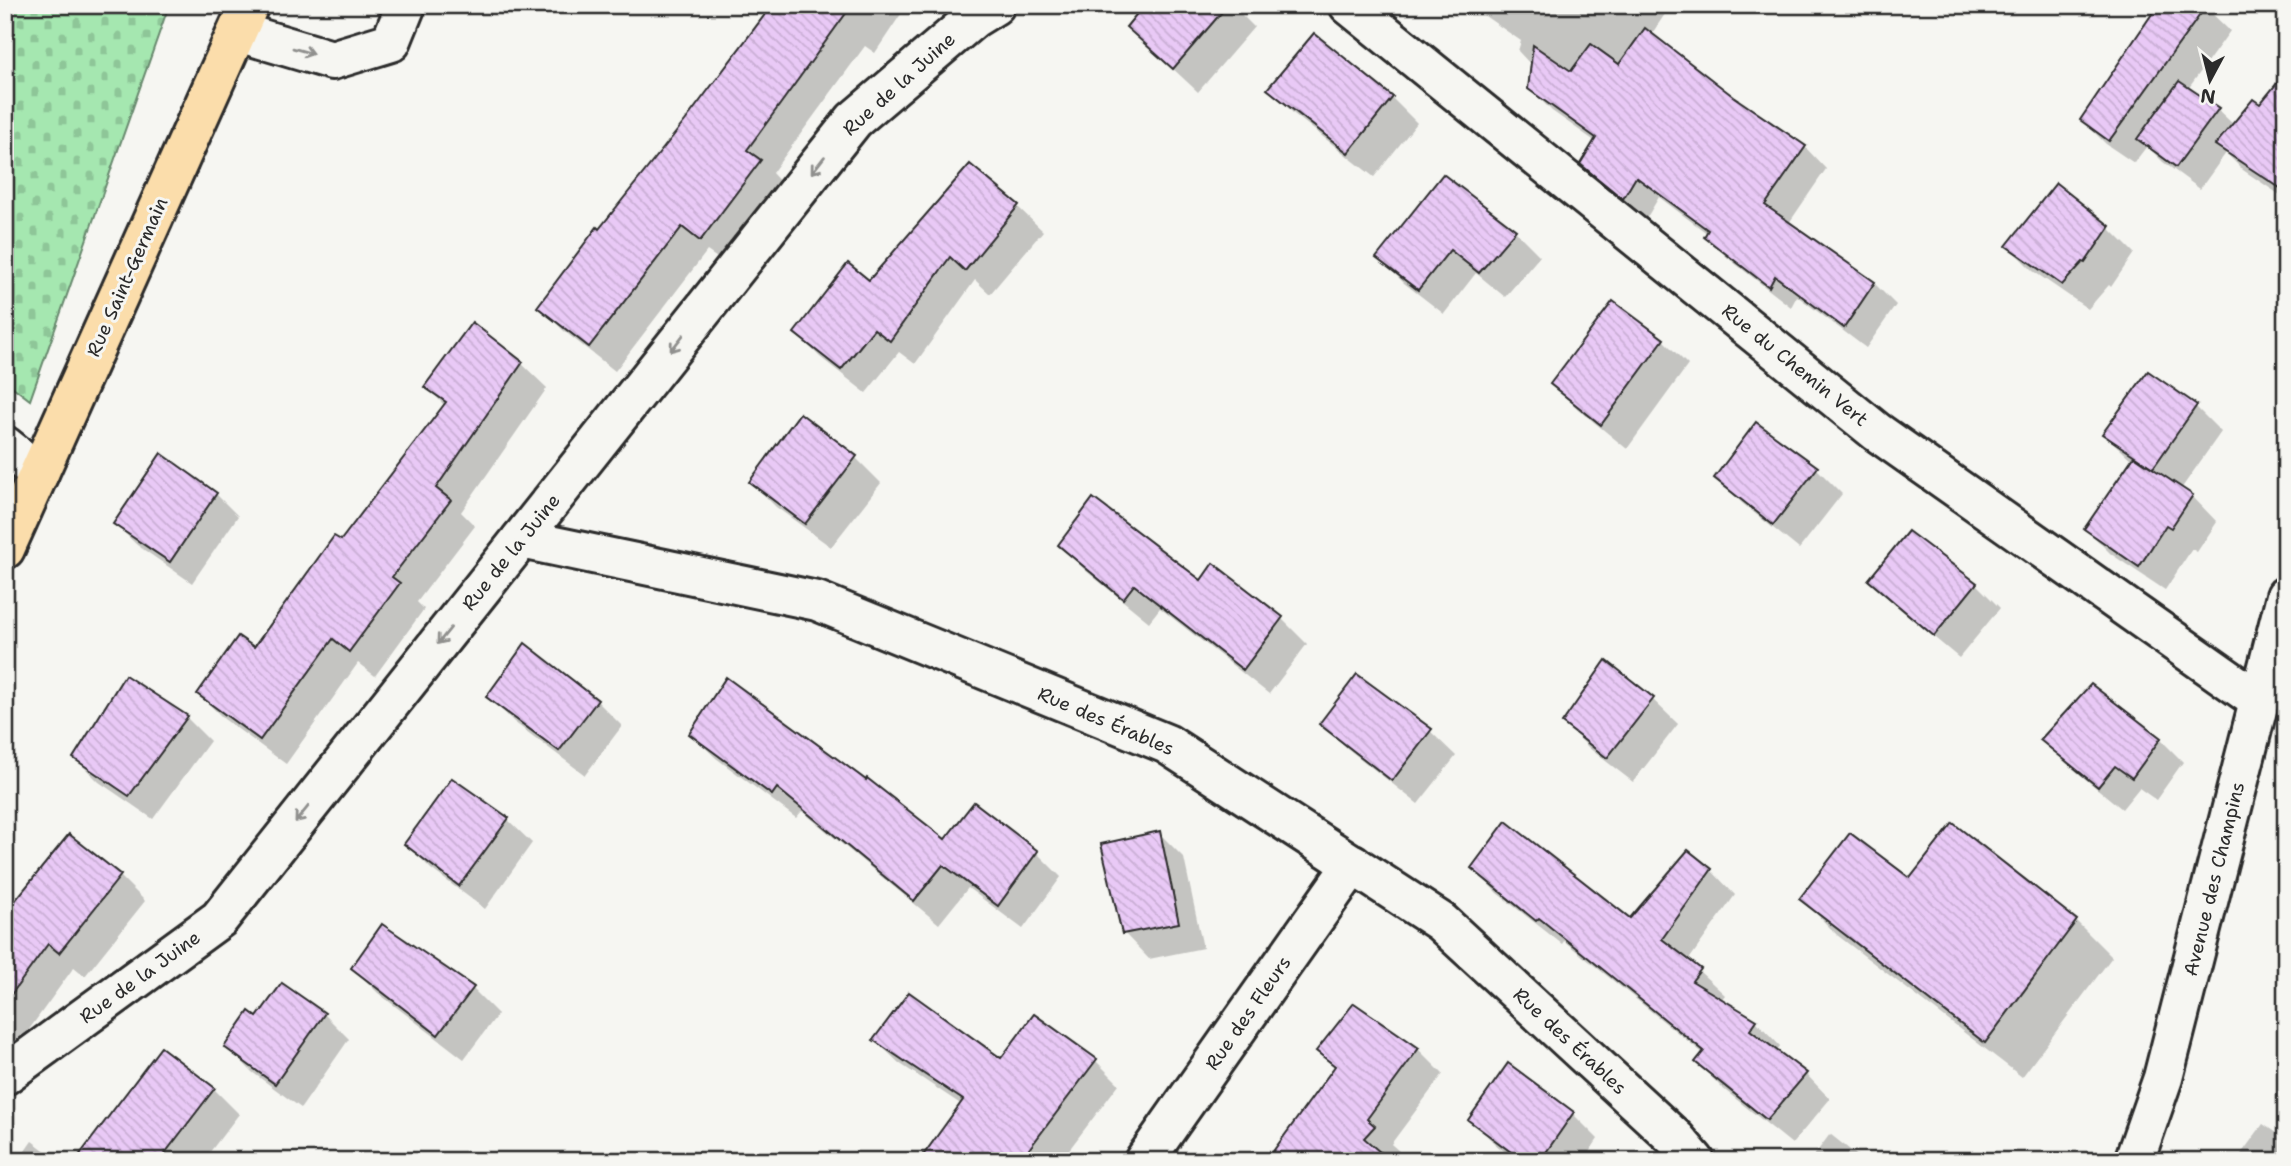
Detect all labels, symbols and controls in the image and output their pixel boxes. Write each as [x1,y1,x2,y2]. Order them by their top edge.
street label: Rue de la Juine [837,27,961,141]
one-way arrow [292,46,314,59]
north arrow [2176,46,2246,116]
text: N [2199,83,2217,110]
one-way arrow [811,155,826,173]
street label: Rue Saint-Germain [81,193,173,361]
street label: Rue du Chemin Vert [1717,298,1873,432]
one-way arrow [669,333,684,352]
street label: Rue de la Juine [456,488,566,616]
one-way arrow [436,627,451,645]
street label: Rue des Érables [1034,680,1179,761]
street label: Avenue des Champins [2178,779,2250,979]
one-way arrow [294,805,310,823]
street label: Rue de la Juine [75,925,205,1029]
street label: Rue des Fleurs [1199,951,1297,1075]
street label: Rue des Érables [1508,981,1633,1100]

